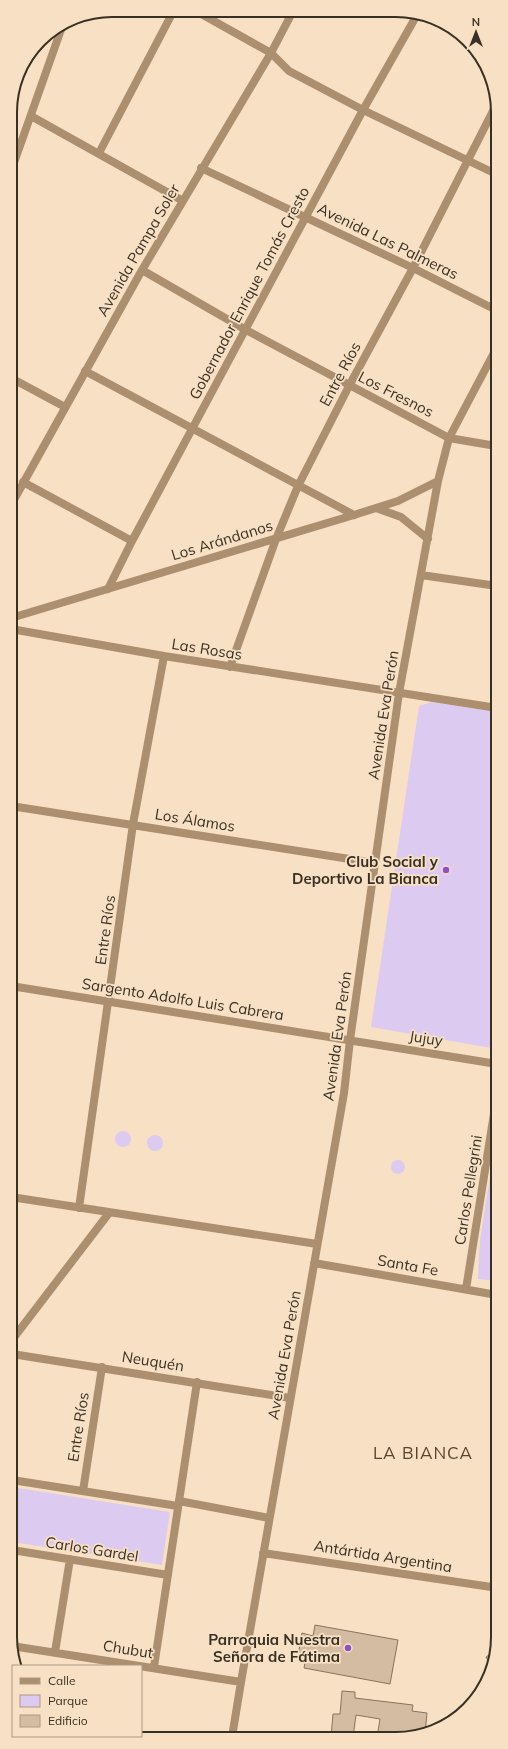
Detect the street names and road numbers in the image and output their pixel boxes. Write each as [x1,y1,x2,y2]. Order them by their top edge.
street label: Avenida Pampa Soler [92,180,184,319]
street label: Gobernador Enrique Tomás Cresto [185,183,313,403]
street label: Avenida Las Palmeras [314,199,462,283]
street label: Entre Ríos [315,339,365,409]
street label: Los Fresnos [355,367,437,421]
street label: Los Arándanos [169,516,275,564]
street label: Las Rosas [170,634,244,664]
street label: Avenida Eva Perón [363,649,403,781]
street label: Los Álamos [154,804,236,836]
street label: Entre Ríos [91,894,119,966]
street label: Avenida Eva Perón [319,970,355,1102]
street label: Sargento Adolfo Luis Cabrera [81,974,285,1024]
street label: Jujuy [408,1026,444,1050]
street label: Carlos Pellegrini [450,1134,486,1246]
street label: Santa Fe [376,1250,440,1280]
street label: Avenida Eva Perón [263,1289,305,1421]
street label: Neuquén [121,1347,185,1375]
street label: Entre Ríos [63,1391,93,1463]
street label: Carlos Gardel [44,1532,140,1566]
street label: Antártida Argentina [313,1536,453,1576]
street label: Chubut [102,1636,154,1662]

